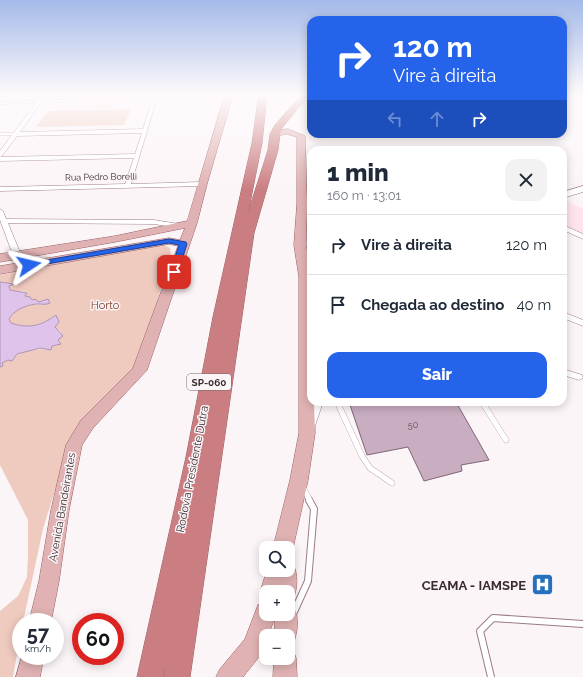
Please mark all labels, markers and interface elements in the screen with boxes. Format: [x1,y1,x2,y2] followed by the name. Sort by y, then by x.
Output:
[393,31,473,64] text: 120 m
[327,32,379,84] icon: right
[393,65,496,86] text: Vire à direita
[384,108,406,130] icon: left
[426,108,448,130] icon: ahead
[468,108,490,130] icon: right
[327,158,389,187] text: 1 min
[505,159,547,201] button: close
[65,171,137,183] street label: Rua Pedro Borelli
[327,188,401,203] text: 160 m · 13:01
[327,234,349,256] icon: right
[361,236,452,254] text: Vire à direita
[506,236,547,254] text: 120 m
[8,244,50,286] position arrow
[157,255,191,289] pin
[163,261,185,283] icon: arrive
[327,294,349,316] icon: arrive
[361,296,504,314] text: Chegada ao destino
[516,296,551,314] text: 40 m
[91,299,120,312] park label: Horto
[327,352,547,398] button: Sair
[187,374,231,390] road number: SP-060
[174,405,211,534] street label: Rodovia Presidente Dutra
[408,420,419,430] house number: 50
[46,451,78,563] street label: Avenida Bandeirantes
[259,541,295,665] map controls
[259,541,295,577] button: search
[529,572,555,598] hospital icon: CEAMA - IAMSPE
[422,578,526,593] place label: CEAMA - IAMSPE
[259,585,295,621] button: +
[72,613,124,665] speed limit sign: 60
[27,622,49,646] text: 57
[259,629,295,665] button: −
[25,643,51,654] text: km/h

